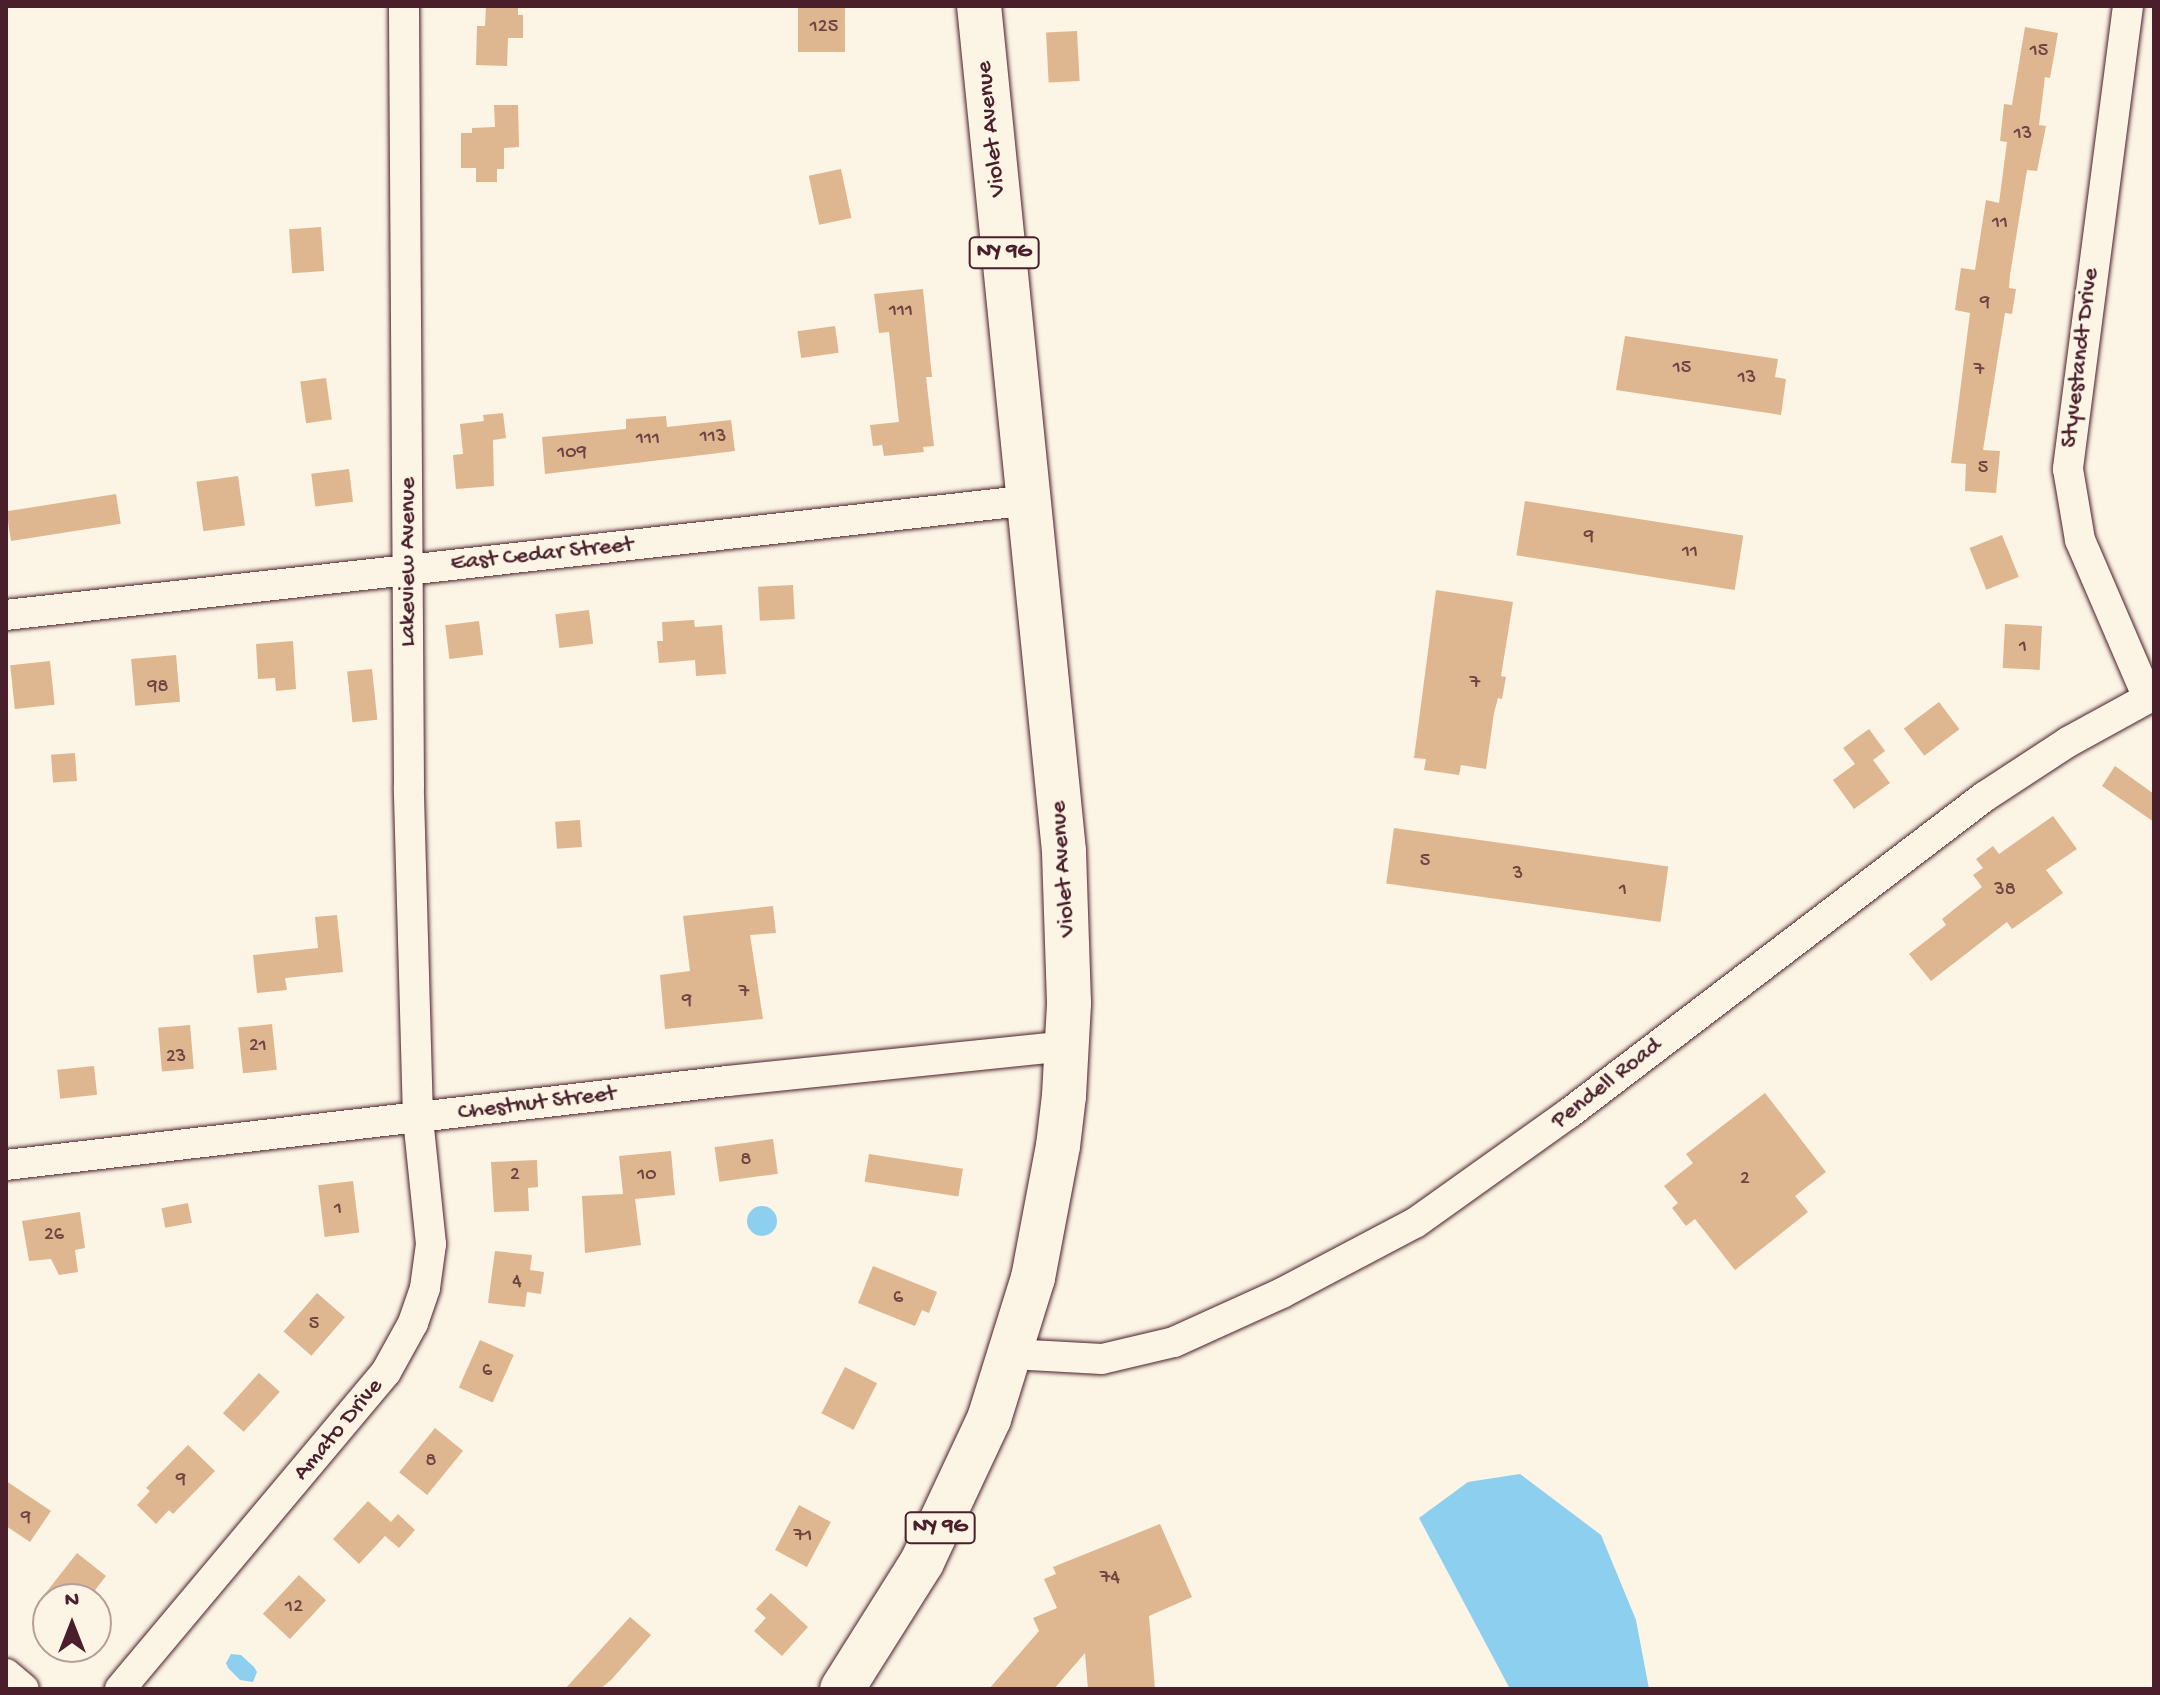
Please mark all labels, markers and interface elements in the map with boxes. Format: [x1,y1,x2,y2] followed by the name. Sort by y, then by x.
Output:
[810,15,838,39] house number: 125
[2030,39,2048,63] house number: 15
[971,60,1013,198] street label: Violet Avenue
[2014,122,2032,146] house number: 13
[1992,211,2008,235] house number: 11
[968,235,1040,271] road number: NY 9G
[2056,266,2106,450] street label: Styvestandt Drive
[1980,291,1990,315] house number: 9
[889,299,913,323] house number: 111
[1673,356,1691,380] house number: 15
[1974,358,1984,382] house number: 7
[1738,366,1756,390] house number: 13
[700,425,726,449] house number: 113
[636,427,660,451] house number: 111
[557,441,587,465] house number: 109
[1978,456,1988,480] house number: 5
[395,477,423,647] street label: Lakeview Avenue
[1584,525,1594,549] house number: 9
[449,531,635,579] street label: East Cedar Street
[1682,540,1698,564] house number: 11
[2019,635,2027,659] house number: 1
[1470,671,1480,695] house number: 7
[148,675,168,699] house number: 98
[1045,800,1083,938] street label: Violet Avenue
[1420,849,1430,873] house number: 5
[1513,862,1523,886] house number: 3
[1619,878,1627,902] house number: 1
[1994,878,2016,902] house number: 38
[739,980,749,1004] house number: 7
[682,989,692,1013] house number: 9
[1546,1032,1668,1136] street label: Pendell Road
[249,1034,267,1058] house number: 21
[166,1045,186,1069] house number: 23
[456,1080,618,1128] street label: Chestnut Street
[741,1148,751,1172] house number: 8
[510,1163,520,1187] house number: 2
[637,1163,657,1187] house number: 10
[1740,1167,1750,1191] house number: 2
[334,1197,342,1221] house number: 1
[44,1223,64,1247] house number: 26
[512,1270,522,1294] house number: 4
[893,1286,903,1310] house number: 6
[309,1312,319,1336] house number: 5
[482,1359,492,1383] house number: 6
[288,1373,390,1487] street label: Amato Drive
[426,1449,436,1473] house number: 8
[176,1468,186,1492] house number: 9
[21,1506,31,1530] house number: 9
[904,1510,976,1546] road number: NY 9G
[794,1524,812,1548] house number: 71
[1100,1566,1120,1590] house number: 74
[32,1583,112,1663] north arrow
[65,1588,79,1614] text: N
[285,1595,303,1619] house number: 12

